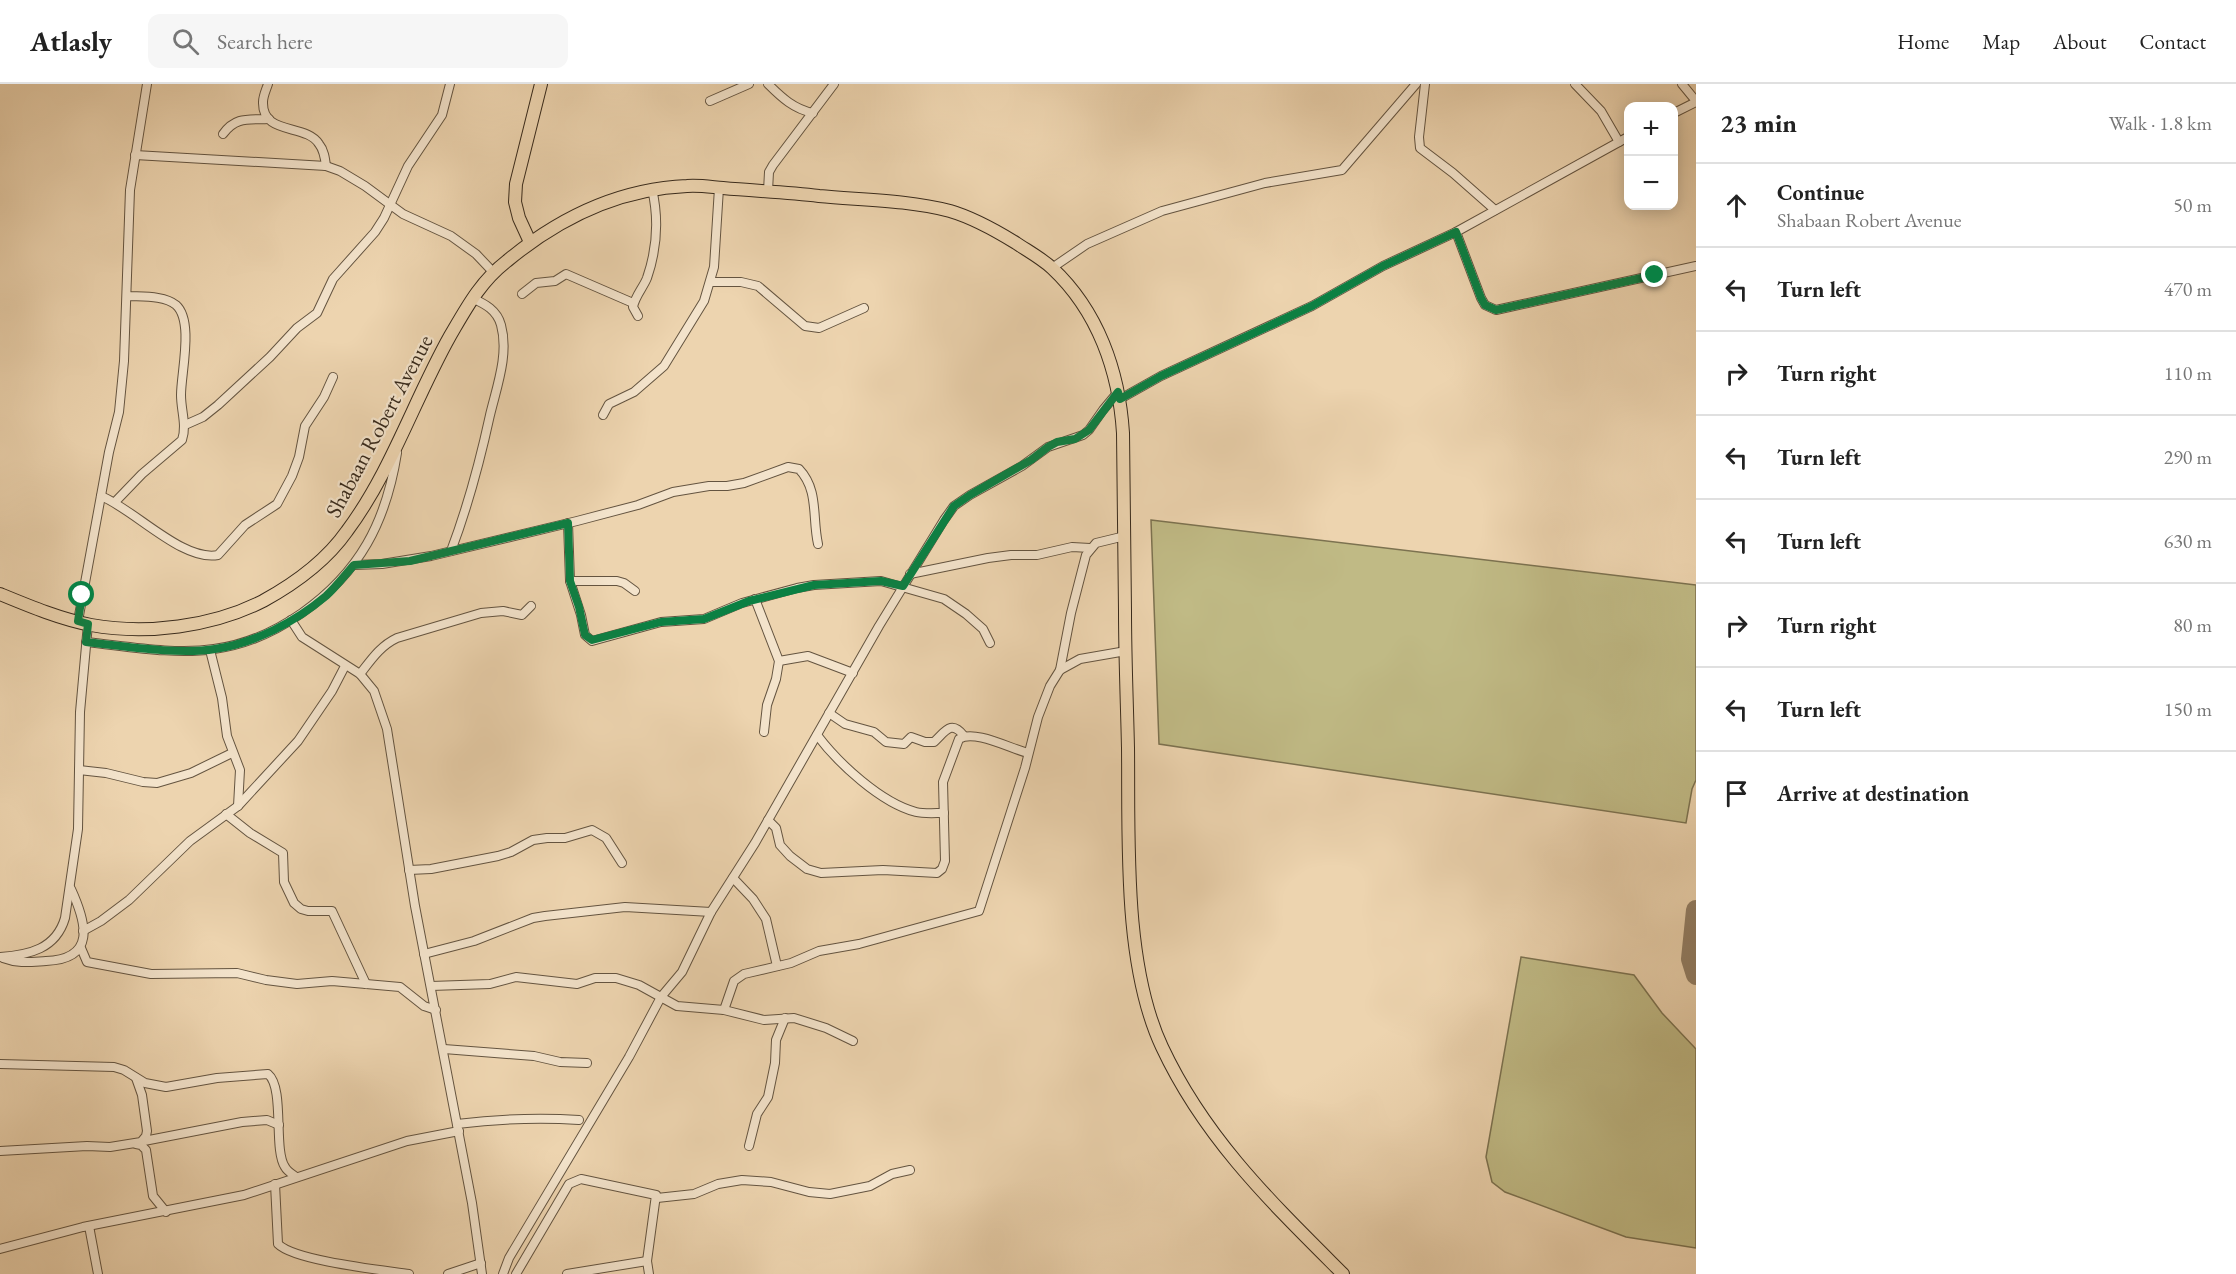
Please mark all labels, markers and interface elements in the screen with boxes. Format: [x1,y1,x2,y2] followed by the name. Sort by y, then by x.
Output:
[148,14,568,68] search box
[30,23,112,59] text: Atlasly
[169,25,202,58] icon: search
[217,27,313,56] text: Search here
[1897,28,1949,55] text: Home
[1982,28,2020,55] text: Map
[2053,28,2106,55] text: About
[2139,28,2206,55] text: Contact
[1624,102,1678,210] map controls
[1624,102,1678,156] button: +
[1720,106,1797,140] text: 23 min
[2109,110,2212,136] text: Walk · 1.8 km
[1624,156,1678,210] button: −
[1777,178,1864,207] text: Continue
[1720,189,1753,222] icon: ahead
[2173,192,2212,218] text: 50 m
[1777,207,1962,233] text: Shabaan Robert Avenue
[1641,261,1667,287] route end
[1720,273,1753,306] icon: left
[1777,275,1861,304] text: Turn left
[2164,276,2212,302] text: 470 m
[319,329,440,522] street label: Shabaan Robert Avenue
[1720,357,1753,390] icon: right
[1777,359,1876,388] text: Turn right
[2164,360,2212,386] text: 110 m
[1720,441,1753,474] icon: left
[1777,443,1861,472] text: Turn left
[2164,444,2212,470] text: 290 m
[1720,525,1753,558] icon: left
[1777,527,1861,556] text: Turn left
[2164,528,2212,554] text: 630 m
[68,581,94,607] route start
[1720,609,1753,642] icon: right
[1777,611,1876,640] text: Turn right
[2173,612,2212,638] text: 80 m
[1720,693,1753,726] icon: left
[1777,695,1861,724] text: Turn left
[2164,696,2212,722] text: 150 m
[1720,777,1753,810] icon: arrive
[1777,779,1969,808] text: Arrive at destination

